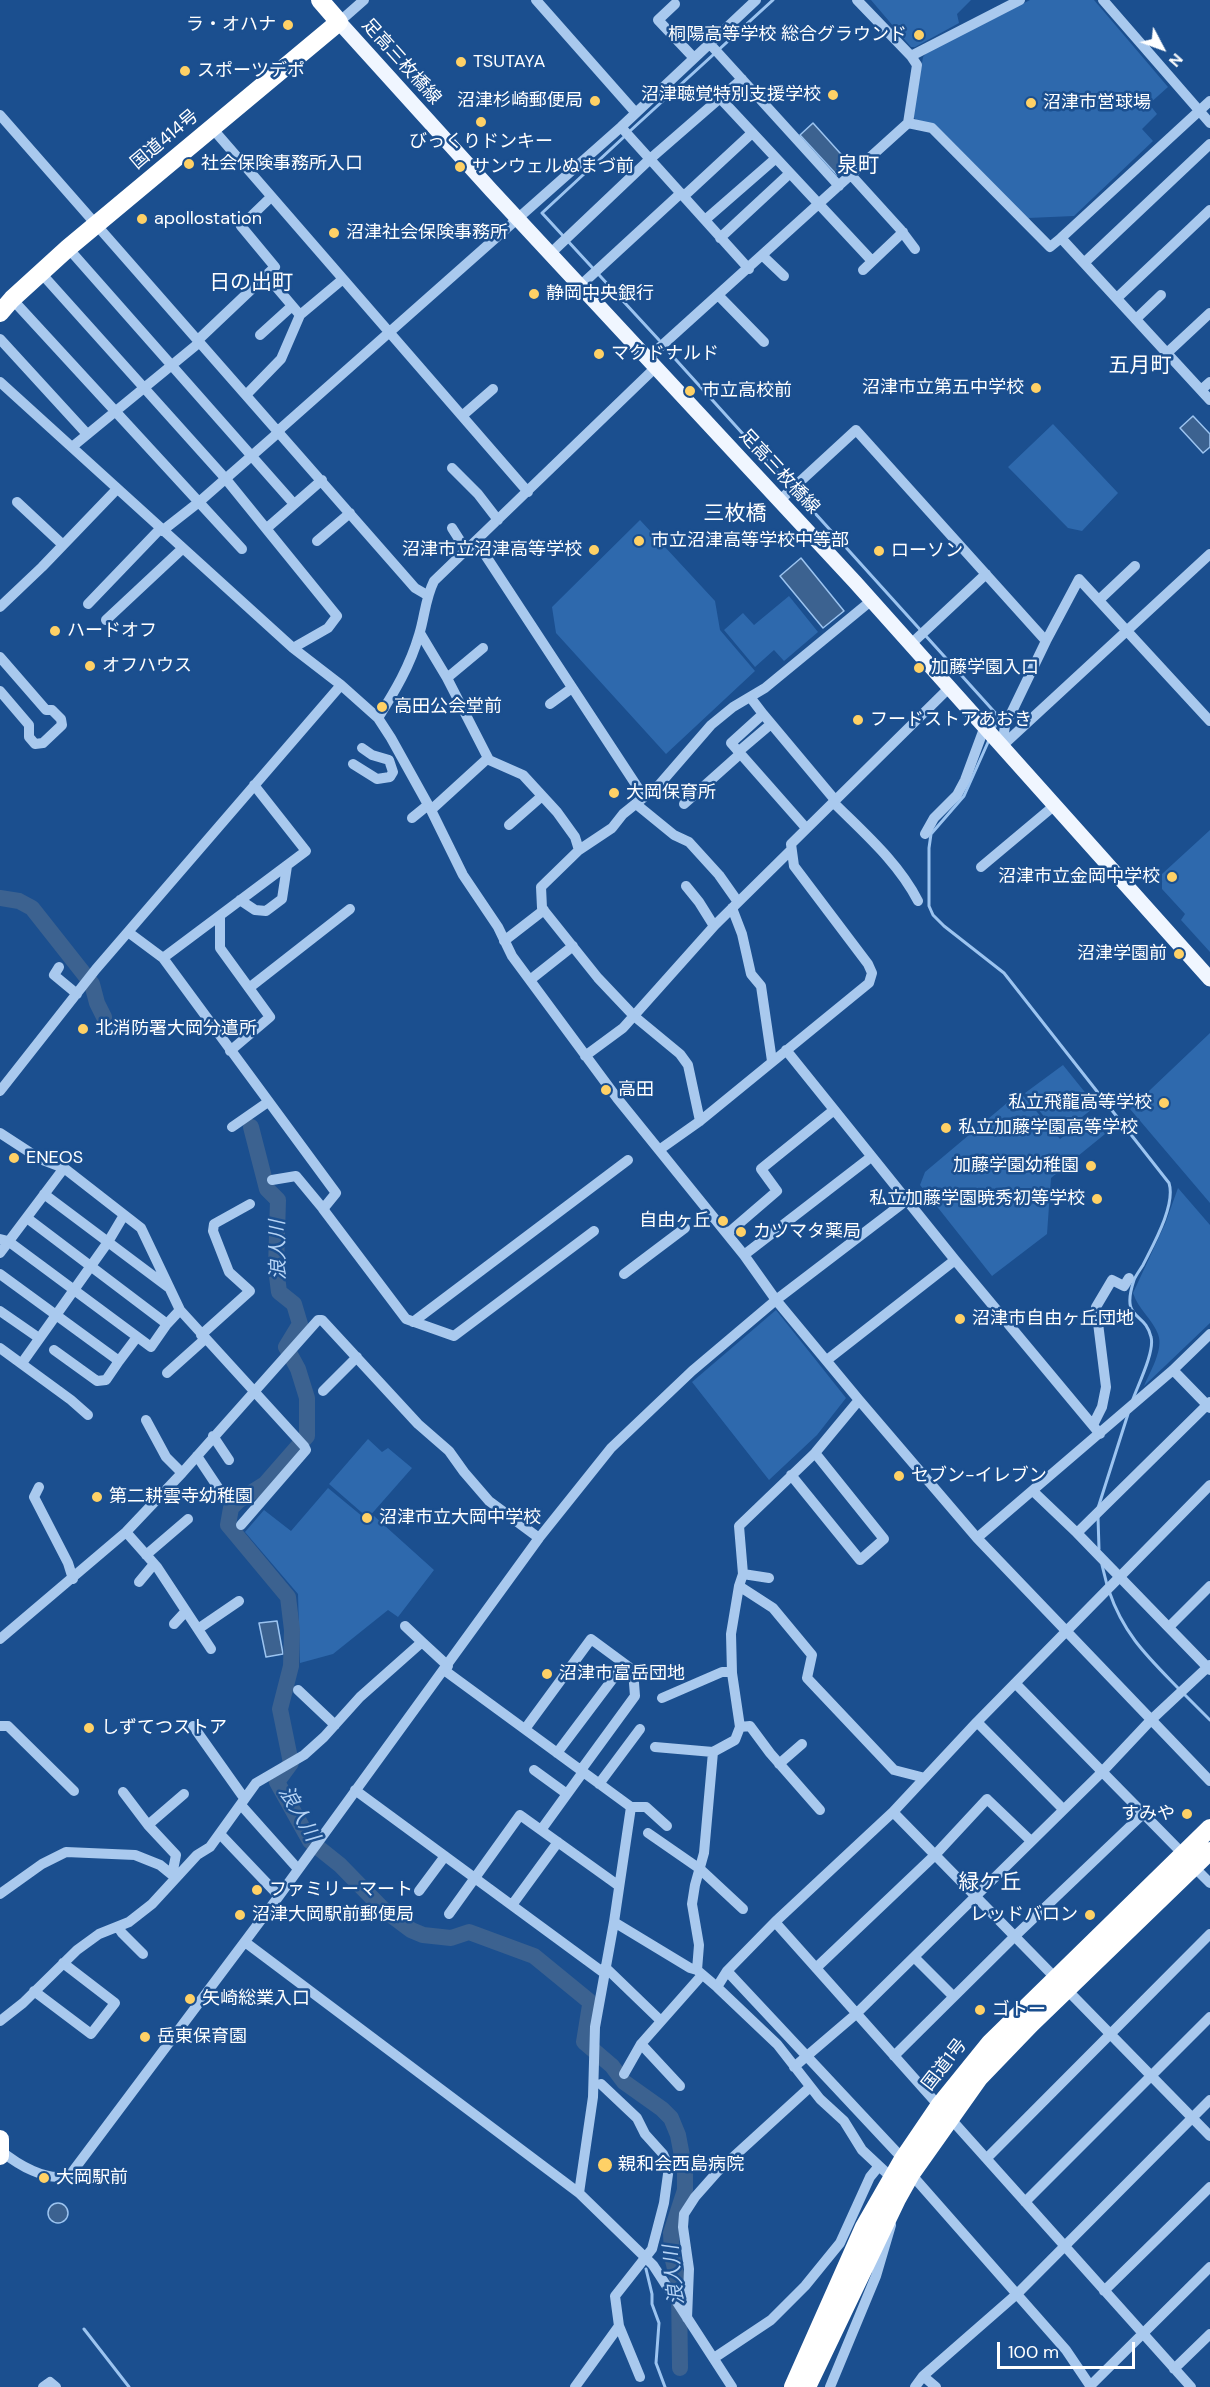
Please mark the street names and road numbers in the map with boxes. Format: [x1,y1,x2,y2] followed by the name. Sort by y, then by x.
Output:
[357,15,445,109] street label: 足高三枚橋線
[127,106,203,174] street label: 国道414号
[734,425,824,519] street label: 足高三枚橋線
[918,2035,972,2095] street label: 国道1号

